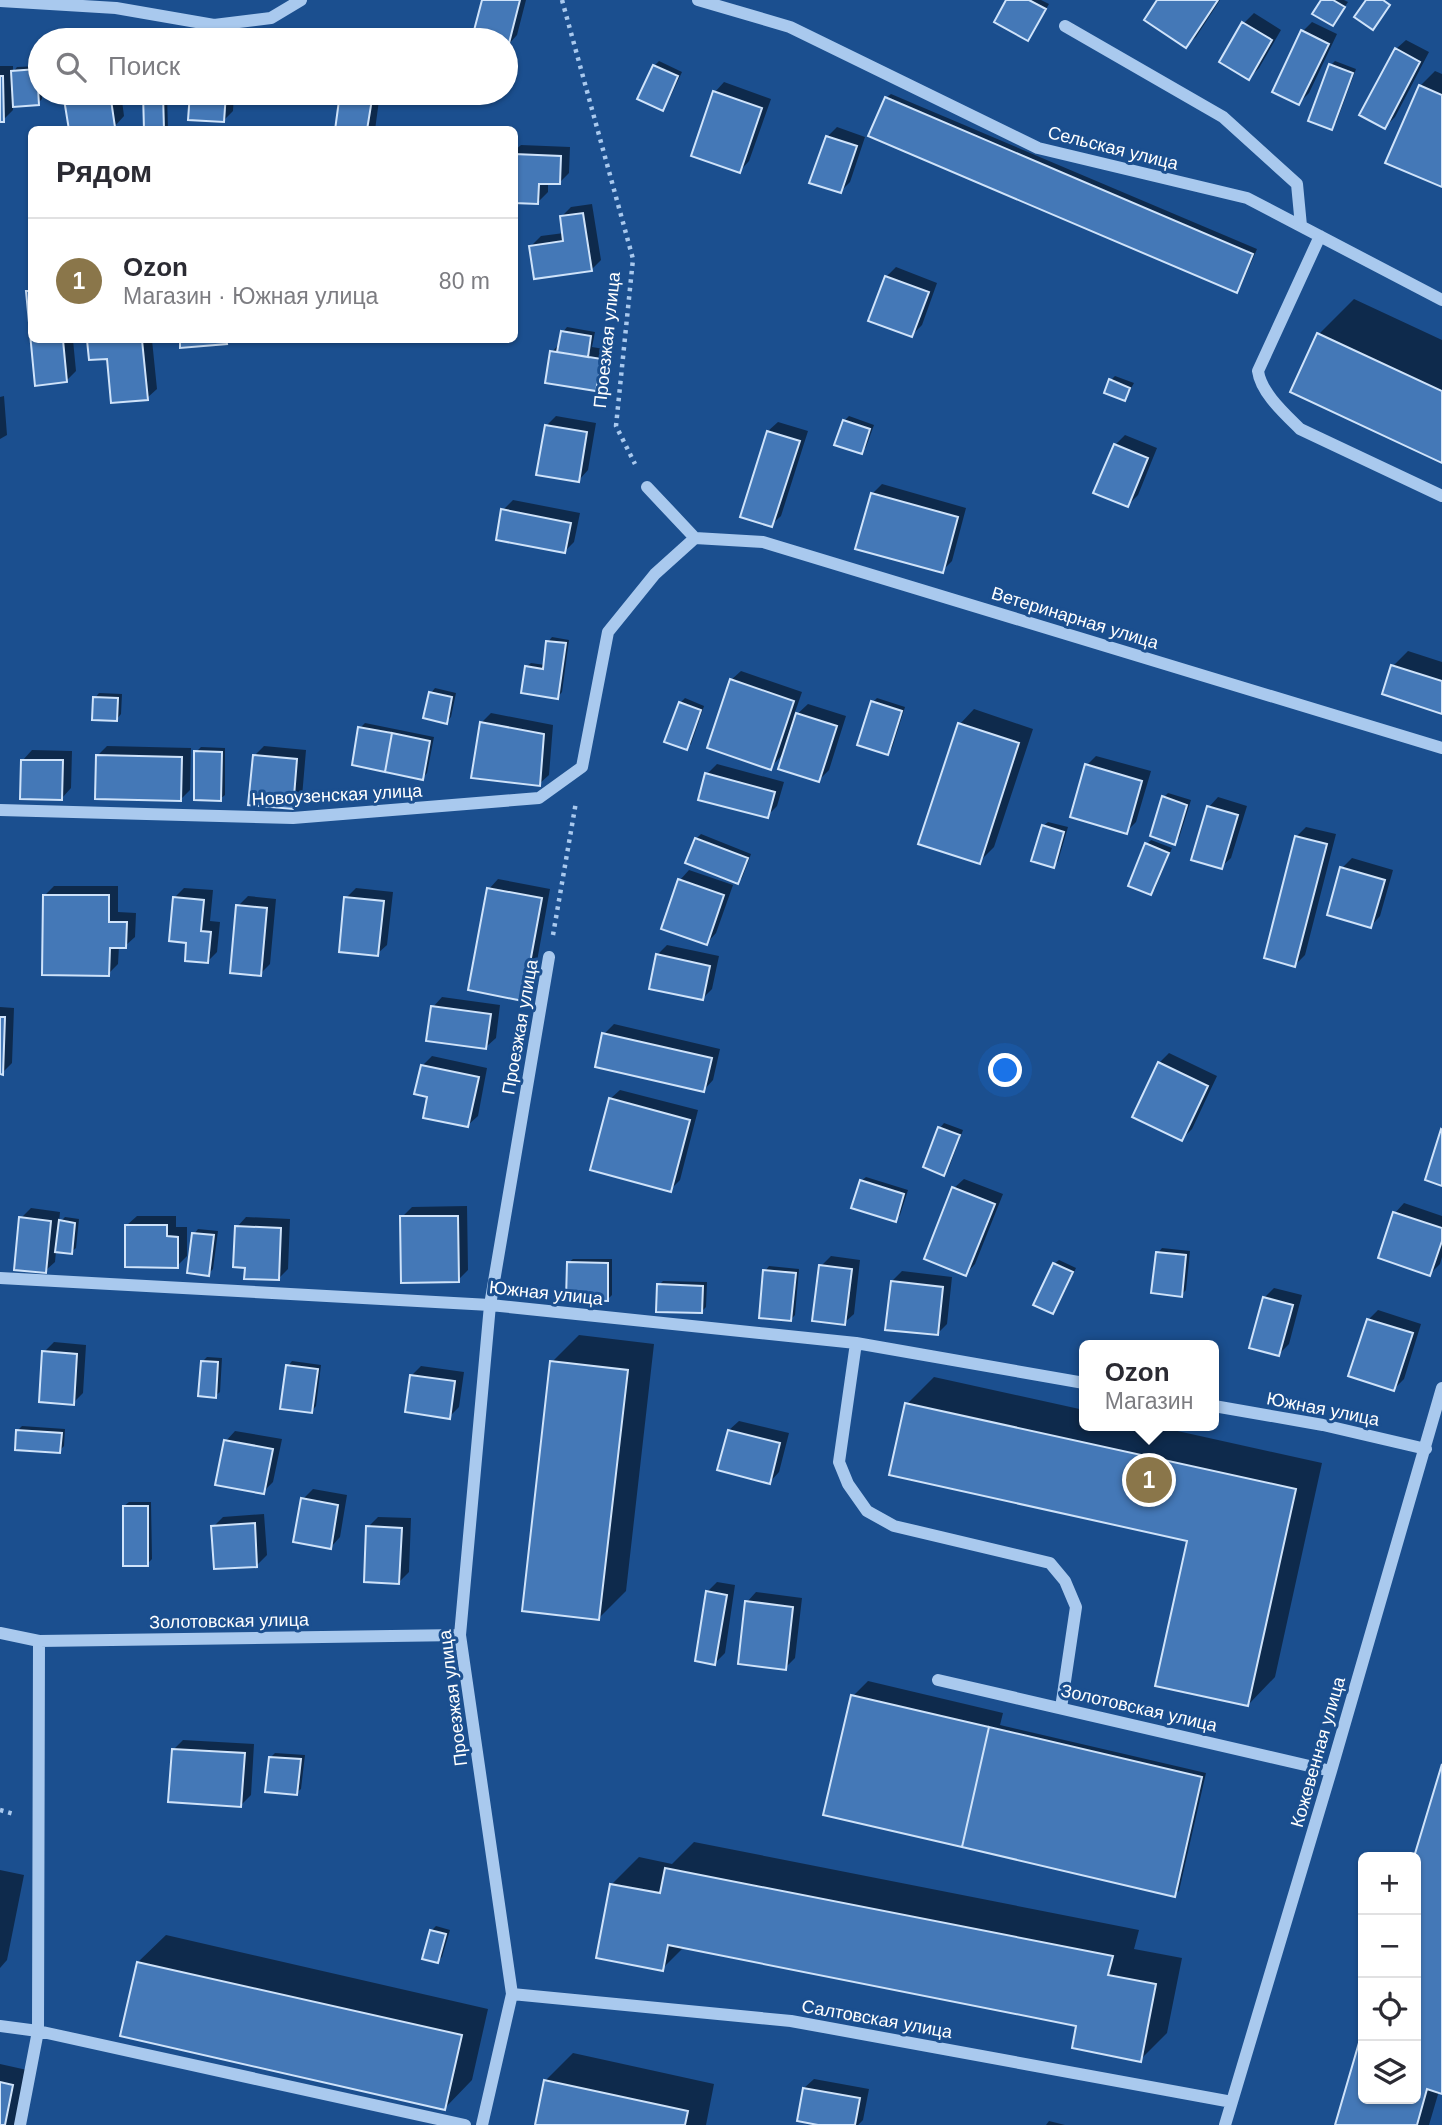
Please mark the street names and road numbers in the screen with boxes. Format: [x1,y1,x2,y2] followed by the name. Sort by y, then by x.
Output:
[1046,122,1181,174] street label: Сельская улица
[590,270,624,409] street label: Проезжая улица
[989,583,1162,653] street label: Ветеринарная улица
[251,780,424,809] street label: Новоузенская улица
[498,957,542,1096] street label: Проезжая улица
[488,1277,605,1309] street label: Южная улица
[1265,1388,1382,1430] street label: Южная улица
[149,1610,310,1632] street label: Золотовская улица
[435,1628,471,1767] street label: Проезжая улица
[1287,1673,1349,1830] street label: Кожевенная улица
[1059,1680,1220,1736] street label: Золотовская улица
[800,1996,955,2042] street label: Салтовская улица

